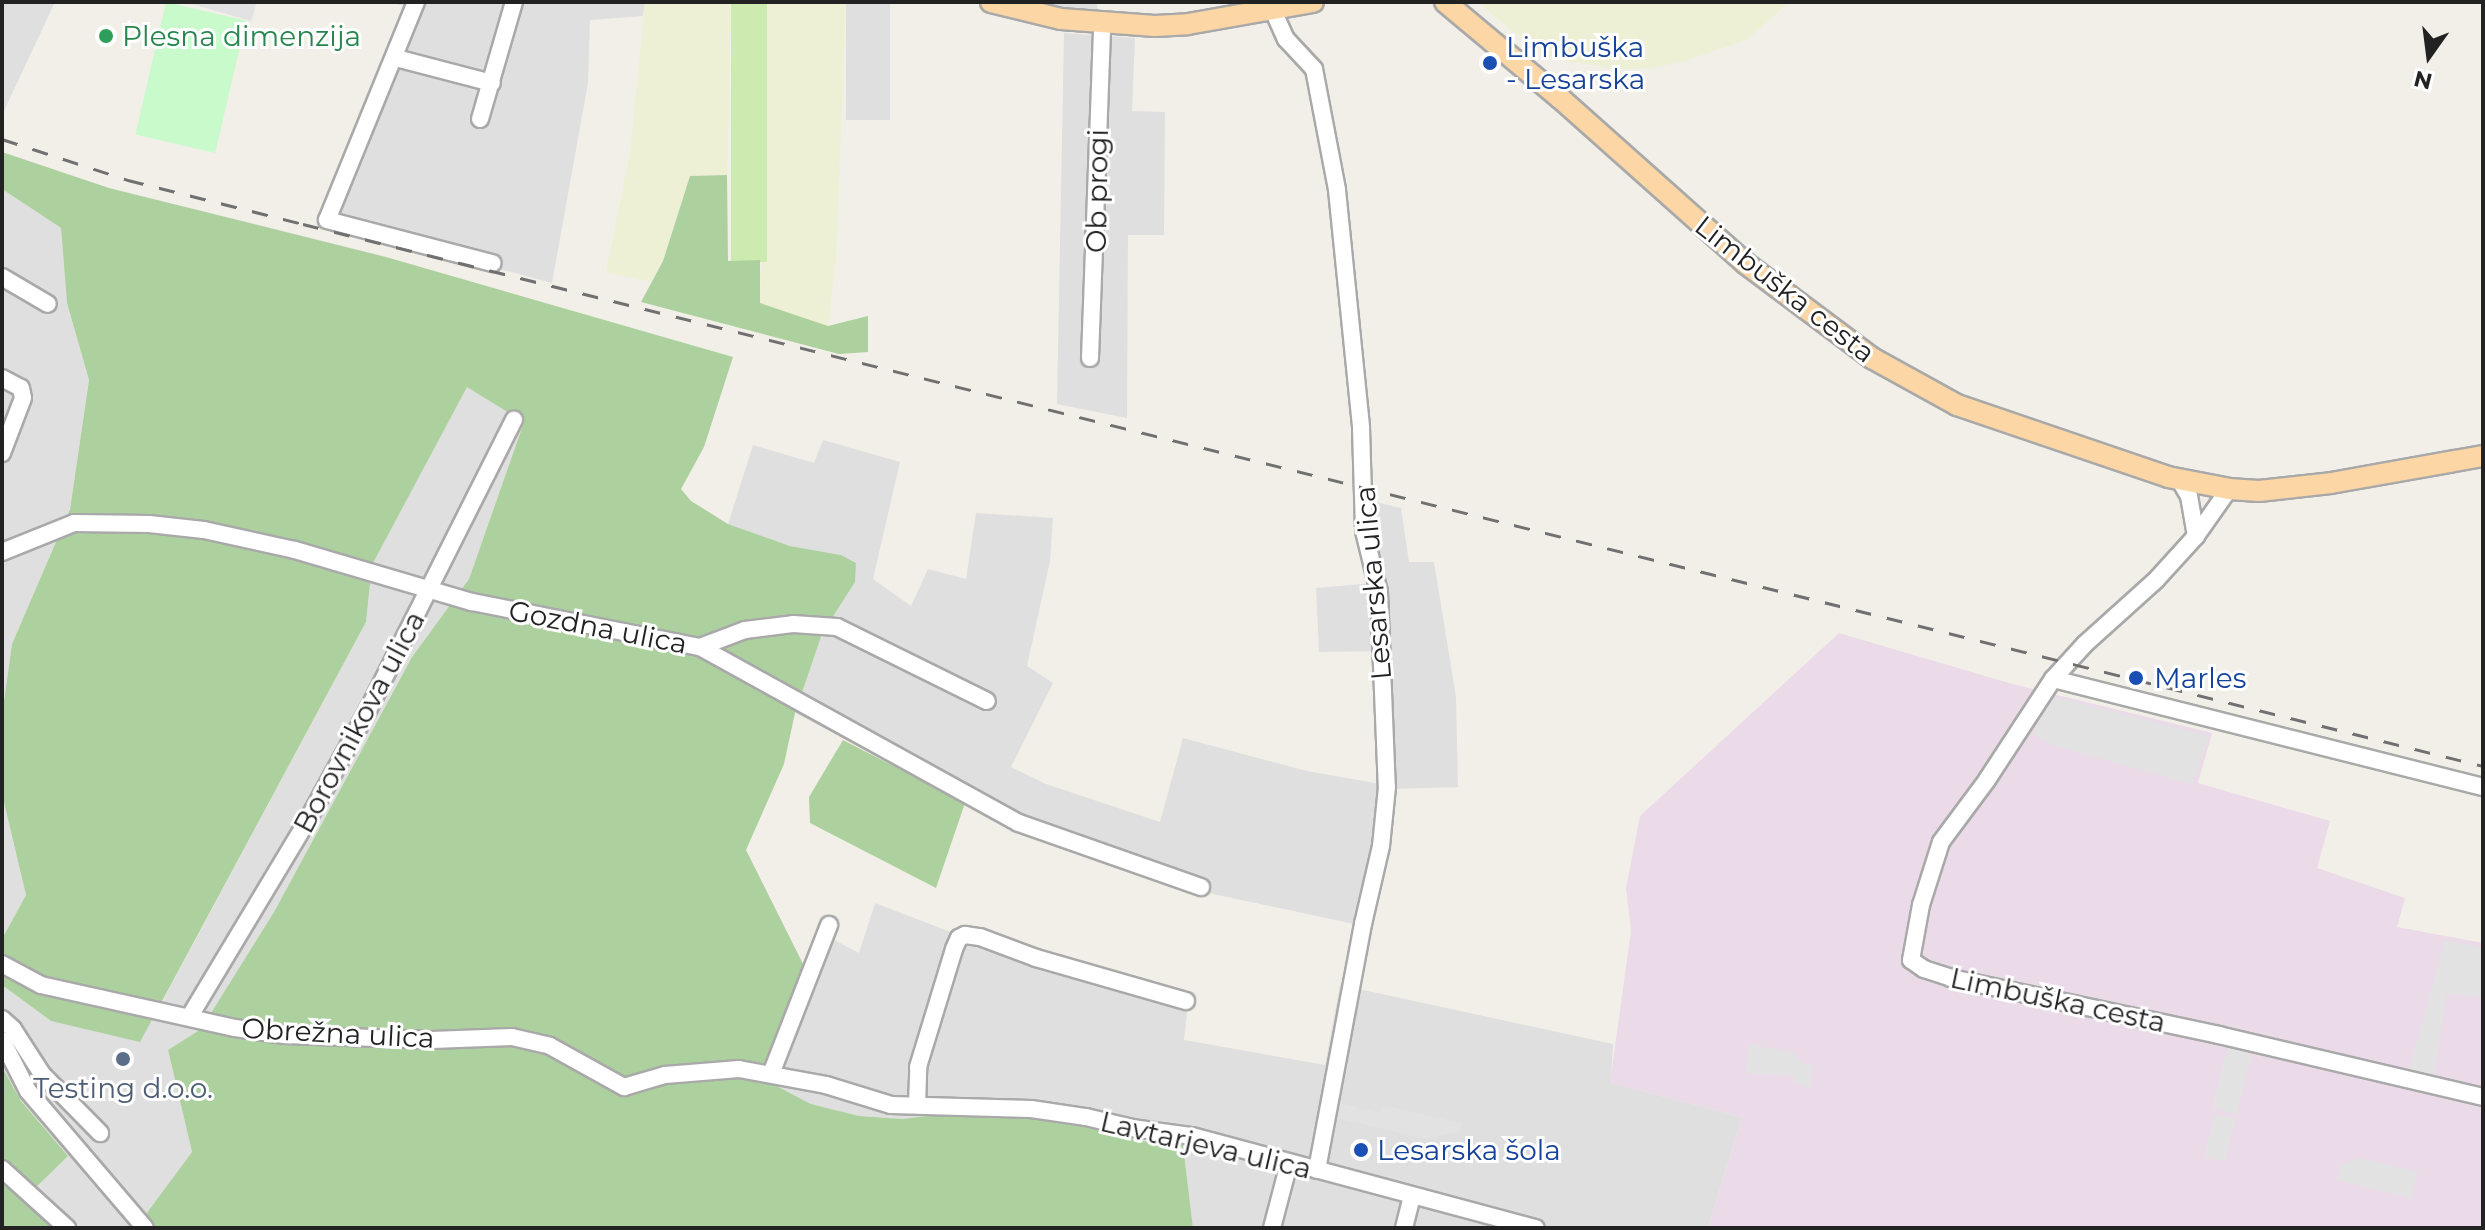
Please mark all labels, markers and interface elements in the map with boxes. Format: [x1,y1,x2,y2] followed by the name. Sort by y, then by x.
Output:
[2389,16,2469,96] north arrow
[122,19,361,53] place label: Plesna dimenzija
[97,27,115,45] marker: Plesna dimenzija
[1506,30,1645,96] place label: Limbuška - Lesarska
[1481,54,1499,72] marker: Limbuška - Lesarska
[2411,65,2435,95] text: N
[1079,129,1115,253] street label: Ob progi
[1688,208,1882,370] street label: Limbuška cesta
[1348,485,1398,681] street label: Lesarska ulica
[506,593,690,661] street label: Gozdna ulica
[286,605,432,839] street label: Borovnikova ulica
[2154,661,2246,695] place label: Marles
[2125,667,2147,689] marker: Marles
[1947,961,2169,1039] street label: Limbuška cesta
[241,1011,435,1055] street label: Obrežna ulica
[114,1050,132,1068] marker: Testing d.o.o.
[33,1071,213,1105] place label: Testing d.o.o.
[1097,1104,1315,1186] street label: Lavtarjeva ulica
[1377,1133,1561,1167] place label: Lesarska šola
[1352,1141,1370,1159] marker: Lesarska šola

